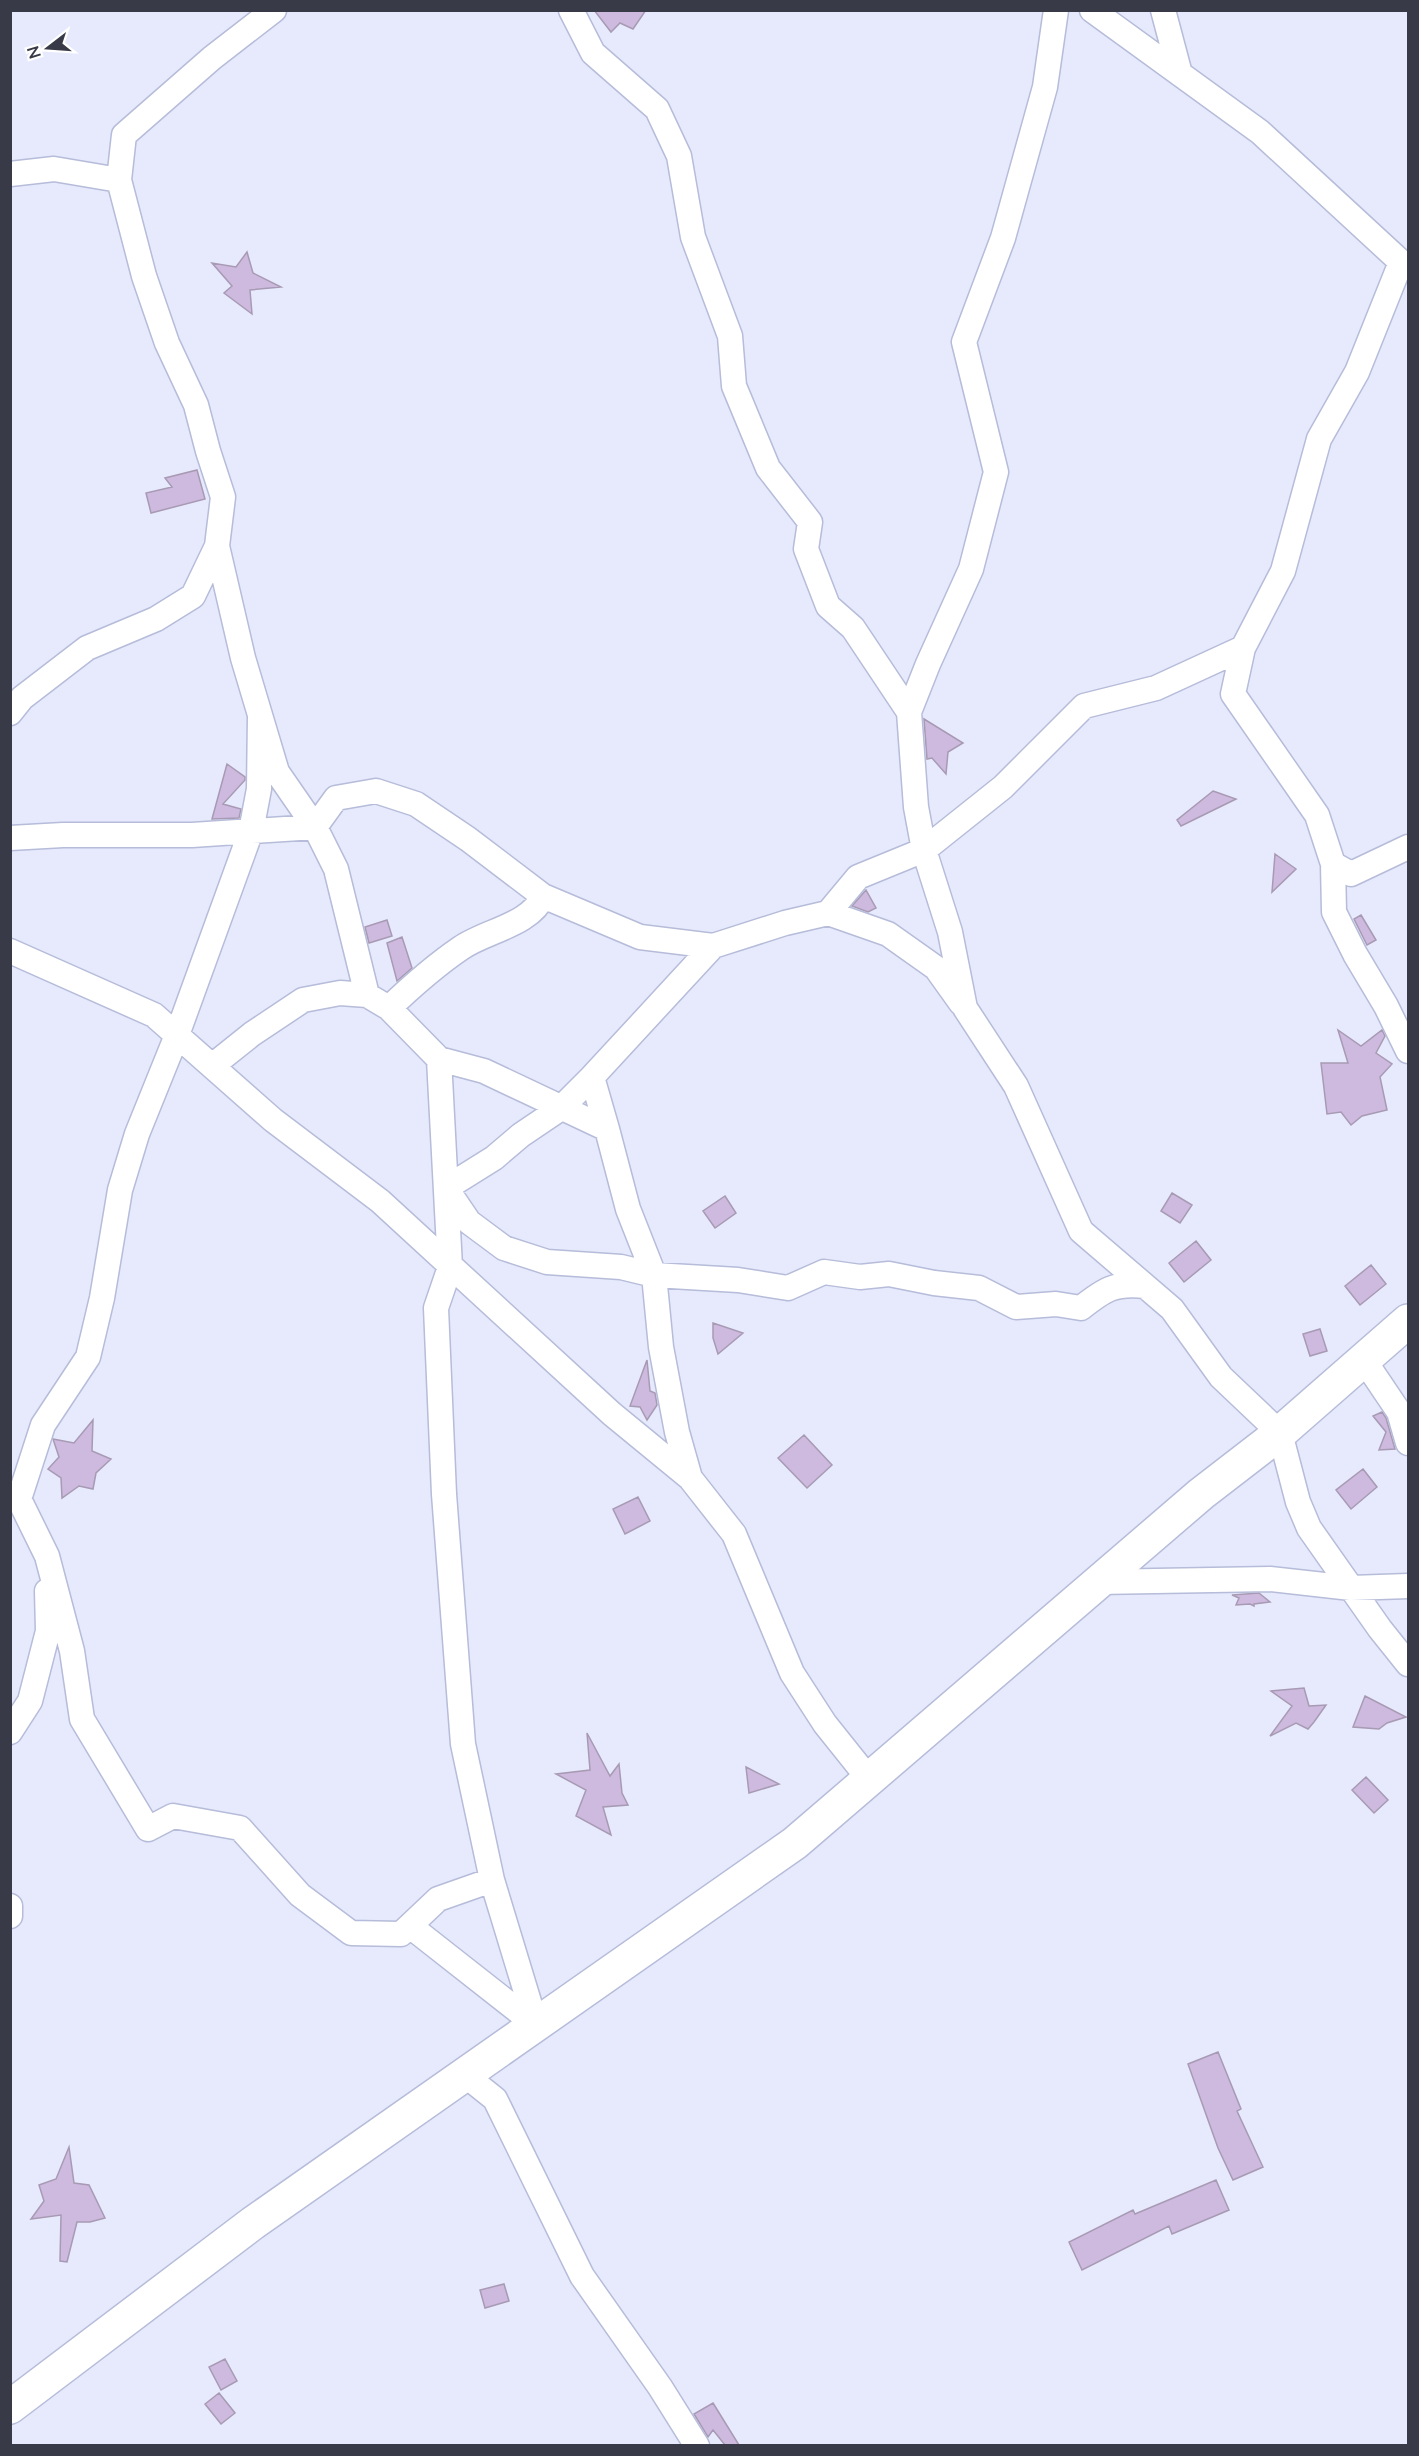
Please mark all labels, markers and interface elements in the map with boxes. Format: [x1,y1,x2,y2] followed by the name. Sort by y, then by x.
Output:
[18,18,78,78] north arrow
[22,44,44,61] text: N

